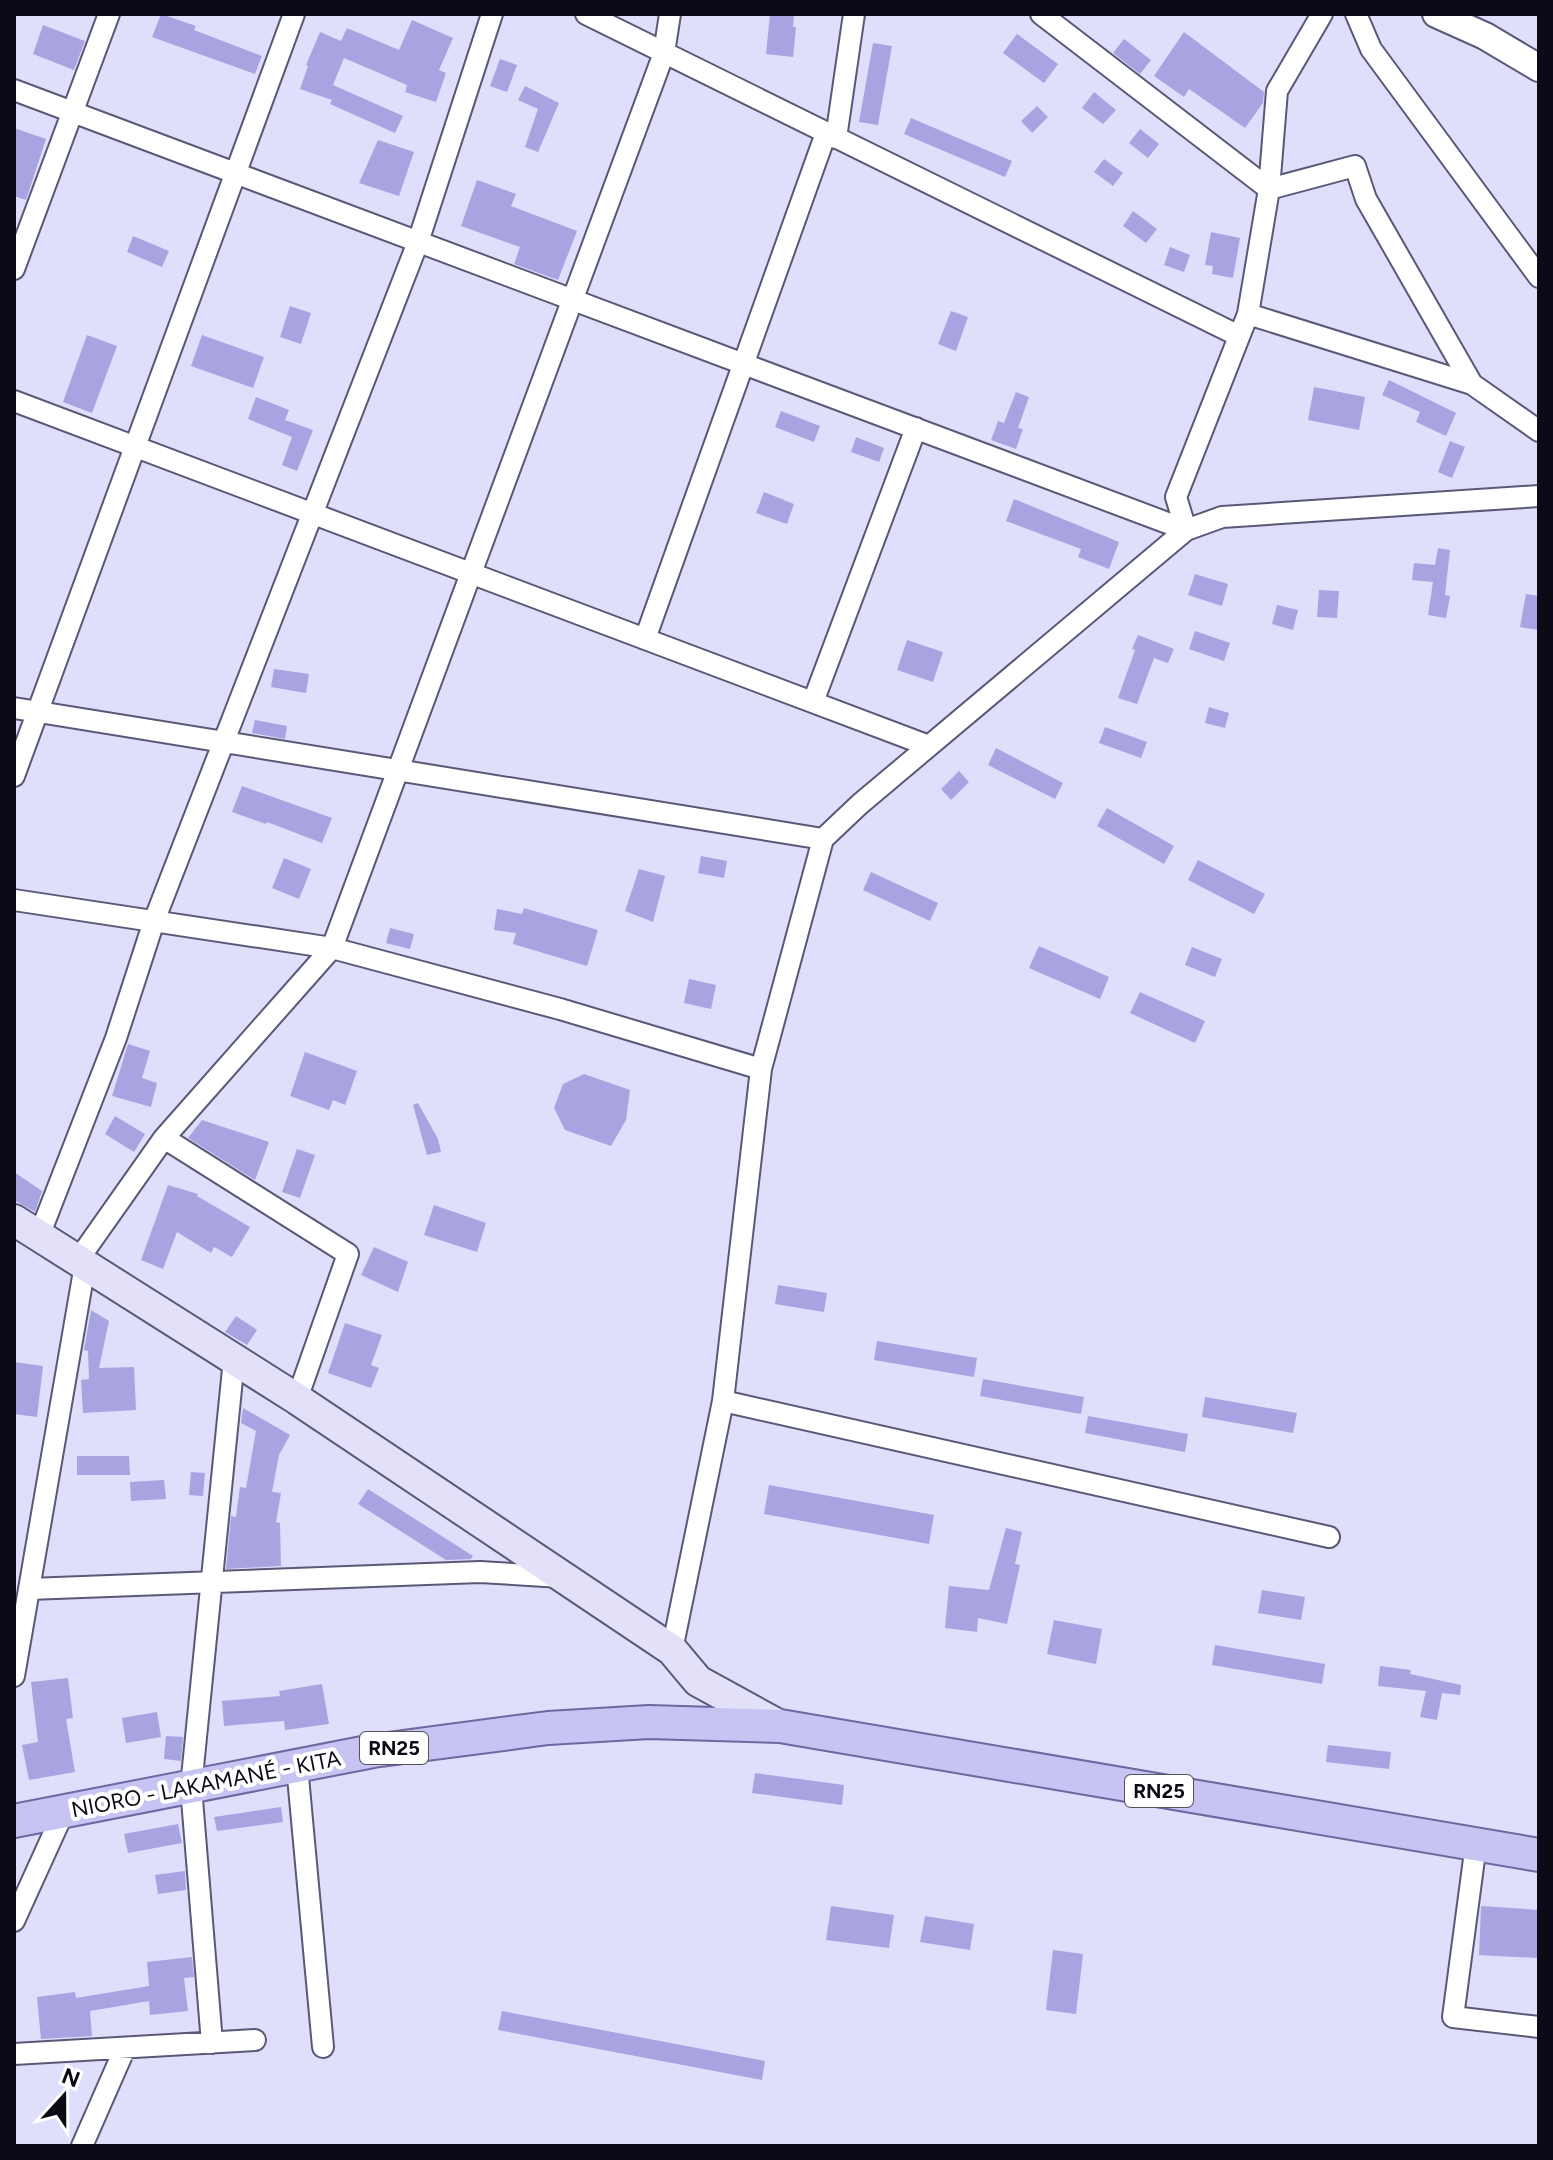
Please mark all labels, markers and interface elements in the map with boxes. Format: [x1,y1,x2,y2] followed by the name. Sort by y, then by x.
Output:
[360,1732,428,1764] road number: RN25
[69,1745,343,1823] street label: NIORO - LAKAMANÉ - KITA
[1125,1775,1193,1807] road number: RN25
[24,2056,104,2136] north arrow
[58,2062,84,2093] text: N

